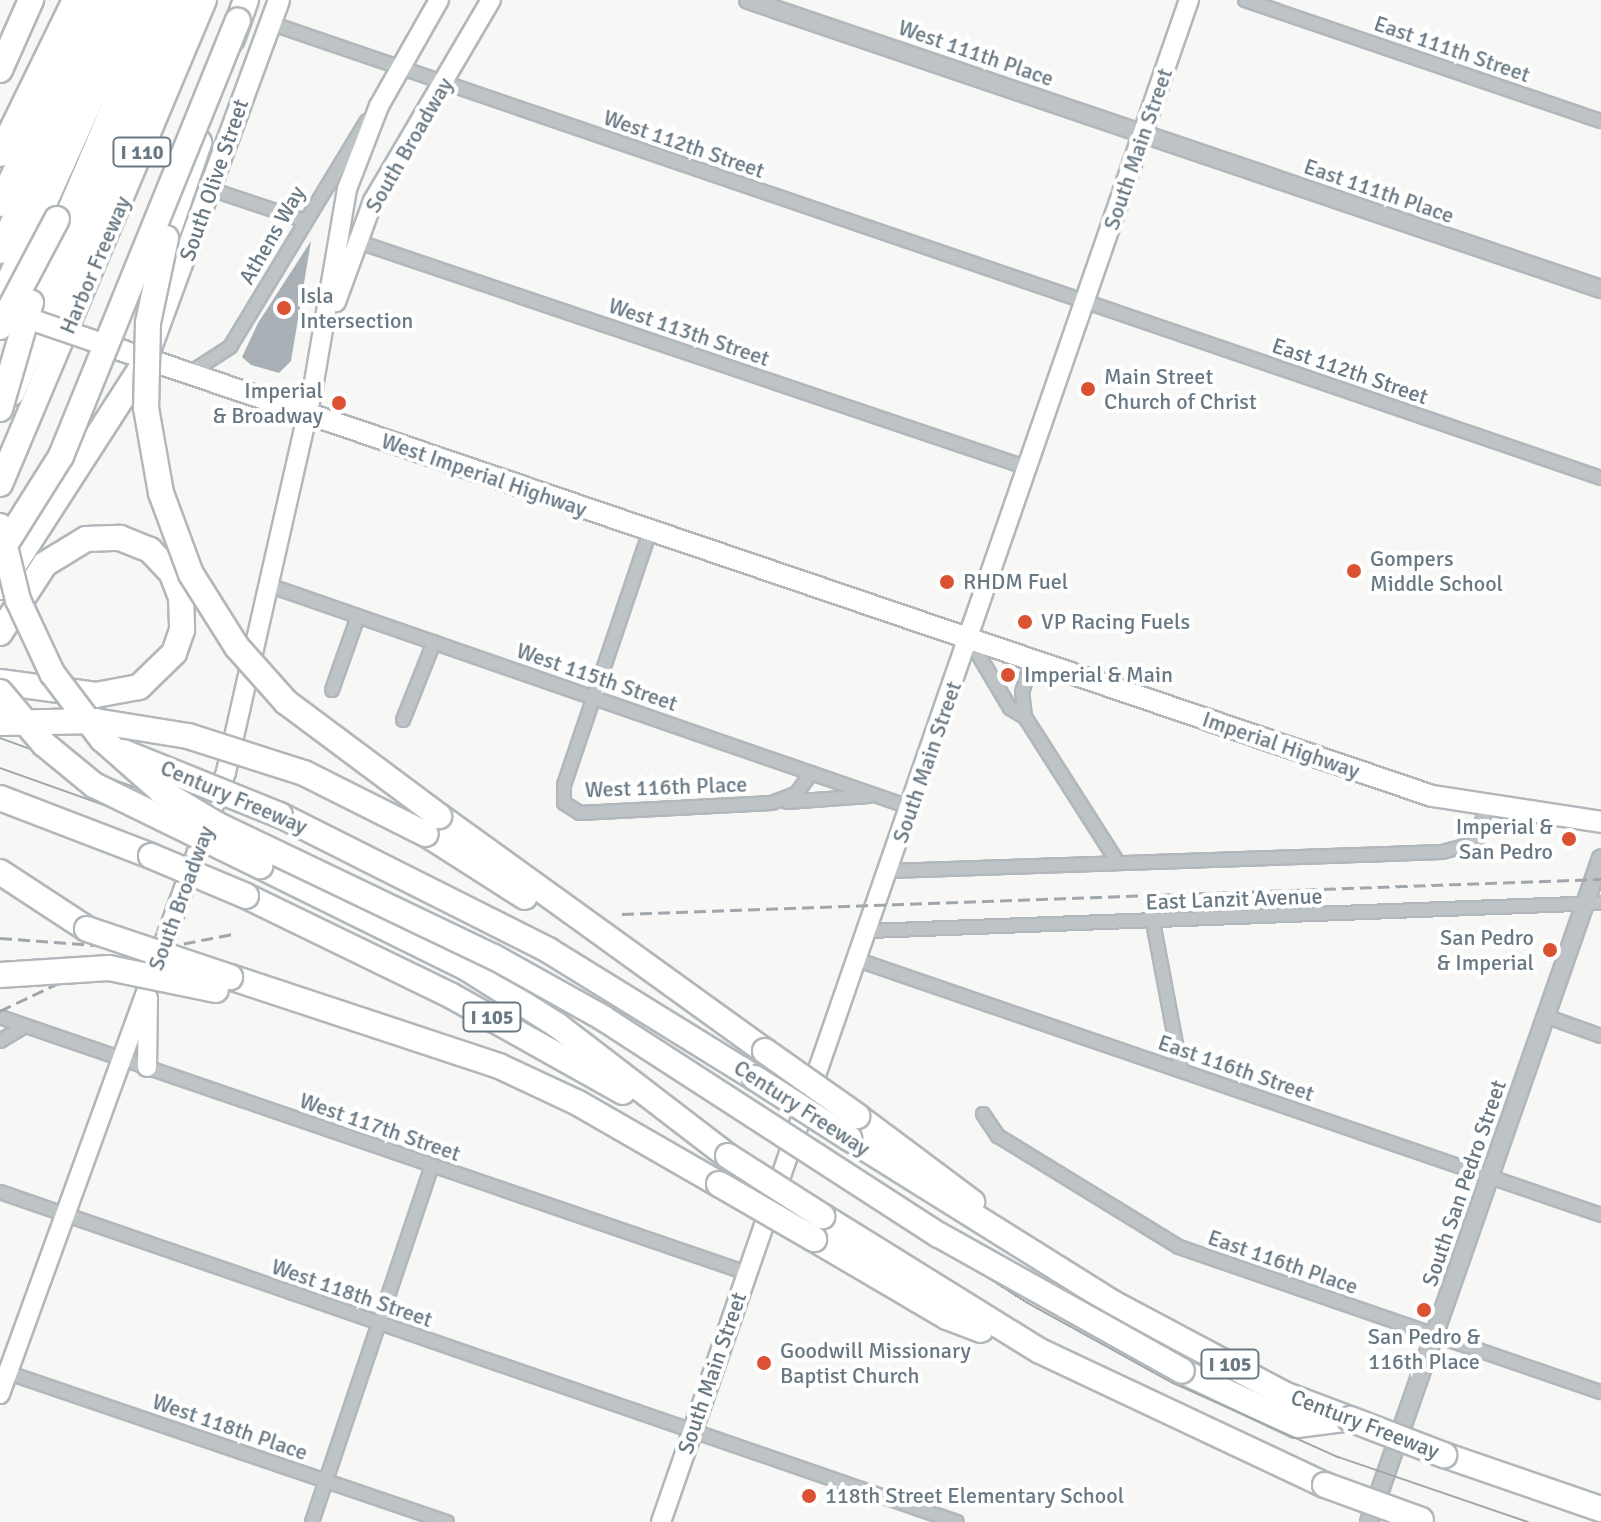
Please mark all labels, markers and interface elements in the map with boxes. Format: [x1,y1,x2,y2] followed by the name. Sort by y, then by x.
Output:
[1371,10,1533,88] street label: East 111th Street
[895,14,1057,92] street label: West 111th Place
[1098,65,1178,233] street label: South Main Street
[360,73,458,217] street label: South Broadway
[174,95,254,265] street label: South Olive Street
[600,104,768,184] street label: West 112th Street
[112,136,172,168] road number: I 110
[1300,153,1458,229] street label: East 111th Place
[233,181,311,289] street label: Athens Way
[54,192,136,338] street label: Harbor Freeway
[300,282,413,334] place label: Isla Intersection
[605,292,773,372] street label: West 113th Street
[275,299,293,317] marker: Isla Intersection
[1269,332,1431,410] street label: East 112th Street
[1104,363,1257,414] place label: Main Street Church of Christ
[213,377,323,428] place label: Imperial & Broadway
[1079,380,1097,398] marker: Main Street Church of Christ
[330,394,348,412] marker: Imperial & Broadway
[378,427,590,523] street label: West Imperial Highway
[1370,545,1503,596] place label: Gompers Middle School
[1345,562,1363,580] marker: Gompers Middle School
[963,569,1068,595] place label: RHDM Fuel
[938,573,956,591] marker: RHDM Fuel
[1041,609,1190,635] place label: VP Racing Fuels
[1016,613,1034,631] marker: VP Racing Fuels
[513,637,681,717] street label: West 115th Street
[1024,662,1173,688] place label: Imperial & Main
[999,666,1017,684] marker: Imperial & Main
[887,678,967,846] street label: South Main Street
[1199,706,1363,784] street label: Imperial Highway
[157,754,311,840] street label: Century Freeway
[584,771,748,803] street label: West 116th Place
[1456,813,1553,864] place label: Imperial & San Pedro
[143,822,219,974] street label: South Broadway
[1560,830,1578,848] marker: Imperial & San Pedro
[1145,883,1323,915] street label: East Lanzit Avenue
[1437,924,1534,976] place label: San Pedro & Imperial
[1541,941,1559,959] marker: San Pedro & Imperial
[462,1001,522,1033] road number: I 105
[1155,1029,1317,1107] street label: East 116th Street
[729,1054,875,1162] street label: Century Freeway
[1416,1076,1512,1290] street label: South San Pedro Street
[296,1087,464,1167] street label: West 117th Street
[1204,1224,1362,1300] street label: East 116th Place
[268,1253,436,1333] street label: West 118th Street
[672,1289,752,1457] street label: South Main Street
[1415,1301,1433,1319] marker: San Pedro & 116th Place
[1368,1323,1480,1374] place label: San Pedro & 116th Place
[780,1337,971,1388] place label: Goodwill Missionary Baptist Church
[1200,1348,1260,1380] road number: I 105
[755,1354,773,1372] marker: Goodwill Missionary Baptist Church
[1287,1384,1443,1464] street label: Century Freeway
[149,1388,311,1466] street label: West 118th Place
[825,1483,1124,1509] place label: 118th Street Elementary School
[800,1487,818,1505] marker: 118th Street Elementary School

